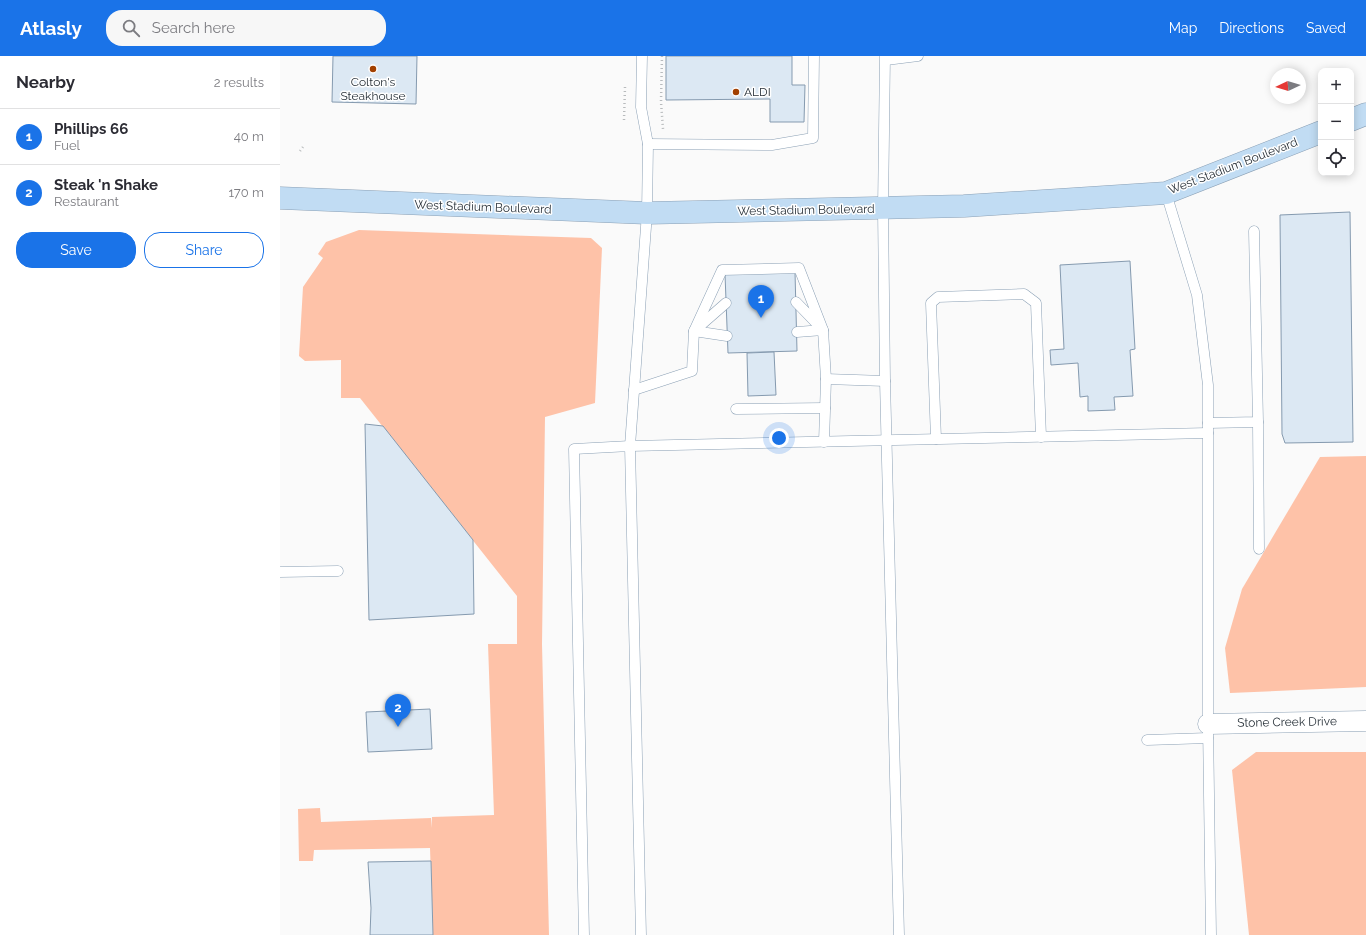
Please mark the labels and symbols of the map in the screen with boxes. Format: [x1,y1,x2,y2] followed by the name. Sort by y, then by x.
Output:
[368,64,378,74] marker: Colton's Steakhouse
[1270,68,1306,104] north arrow
[340,75,406,103] place label: Colton's Steakhouse
[744,85,771,99] place label: ALDI
[731,87,741,97] marker: ALDI
[1166,135,1300,197] street label: West Stadium Boulevard
[414,198,552,216] street label: West Stadium Boulevard
[737,202,875,218] street label: West Stadium Boulevard
[748,285,774,318] pin: 1
[769,428,789,448] your location
[385,694,411,727] pin: 2
[1237,714,1337,730] street label: Stone Creek Drive

